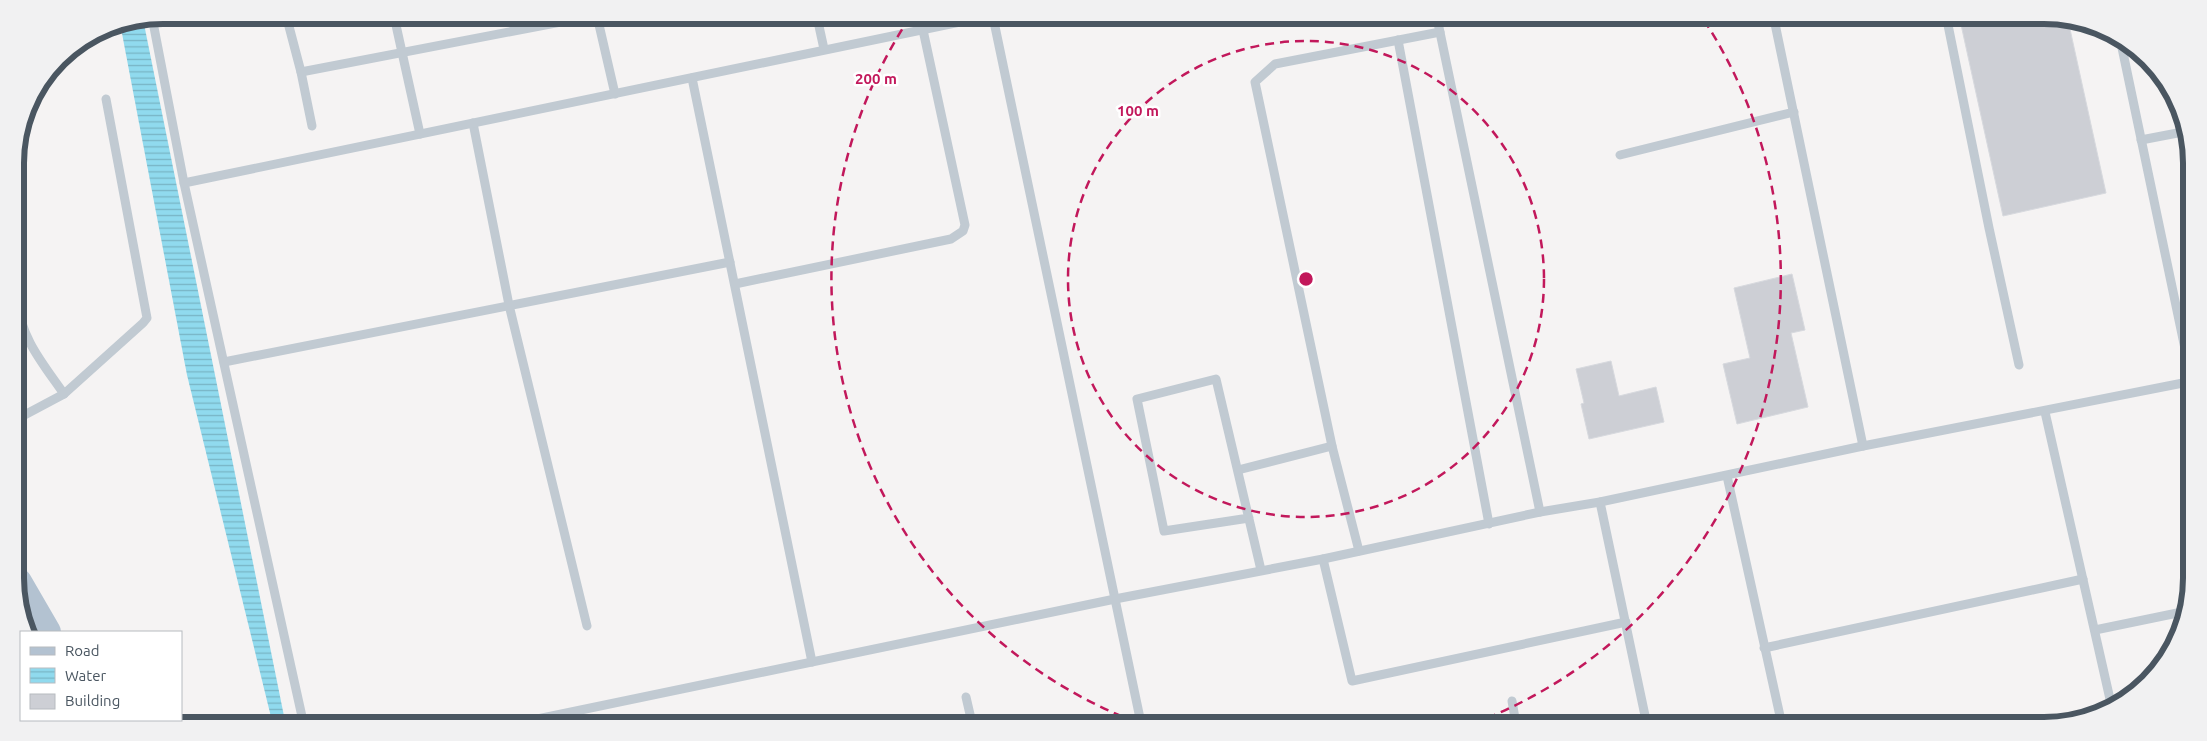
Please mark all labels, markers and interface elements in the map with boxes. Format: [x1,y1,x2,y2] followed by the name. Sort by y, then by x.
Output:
[855,70,897,87] text: 200 m
[1117,102,1159,119] text: 100 m
[1297,270,1315,288] centre of rings
[20,631,182,721] legend
[65,642,100,659] text: Road
[65,667,106,684] text: Water
[65,692,120,709] text: Building

